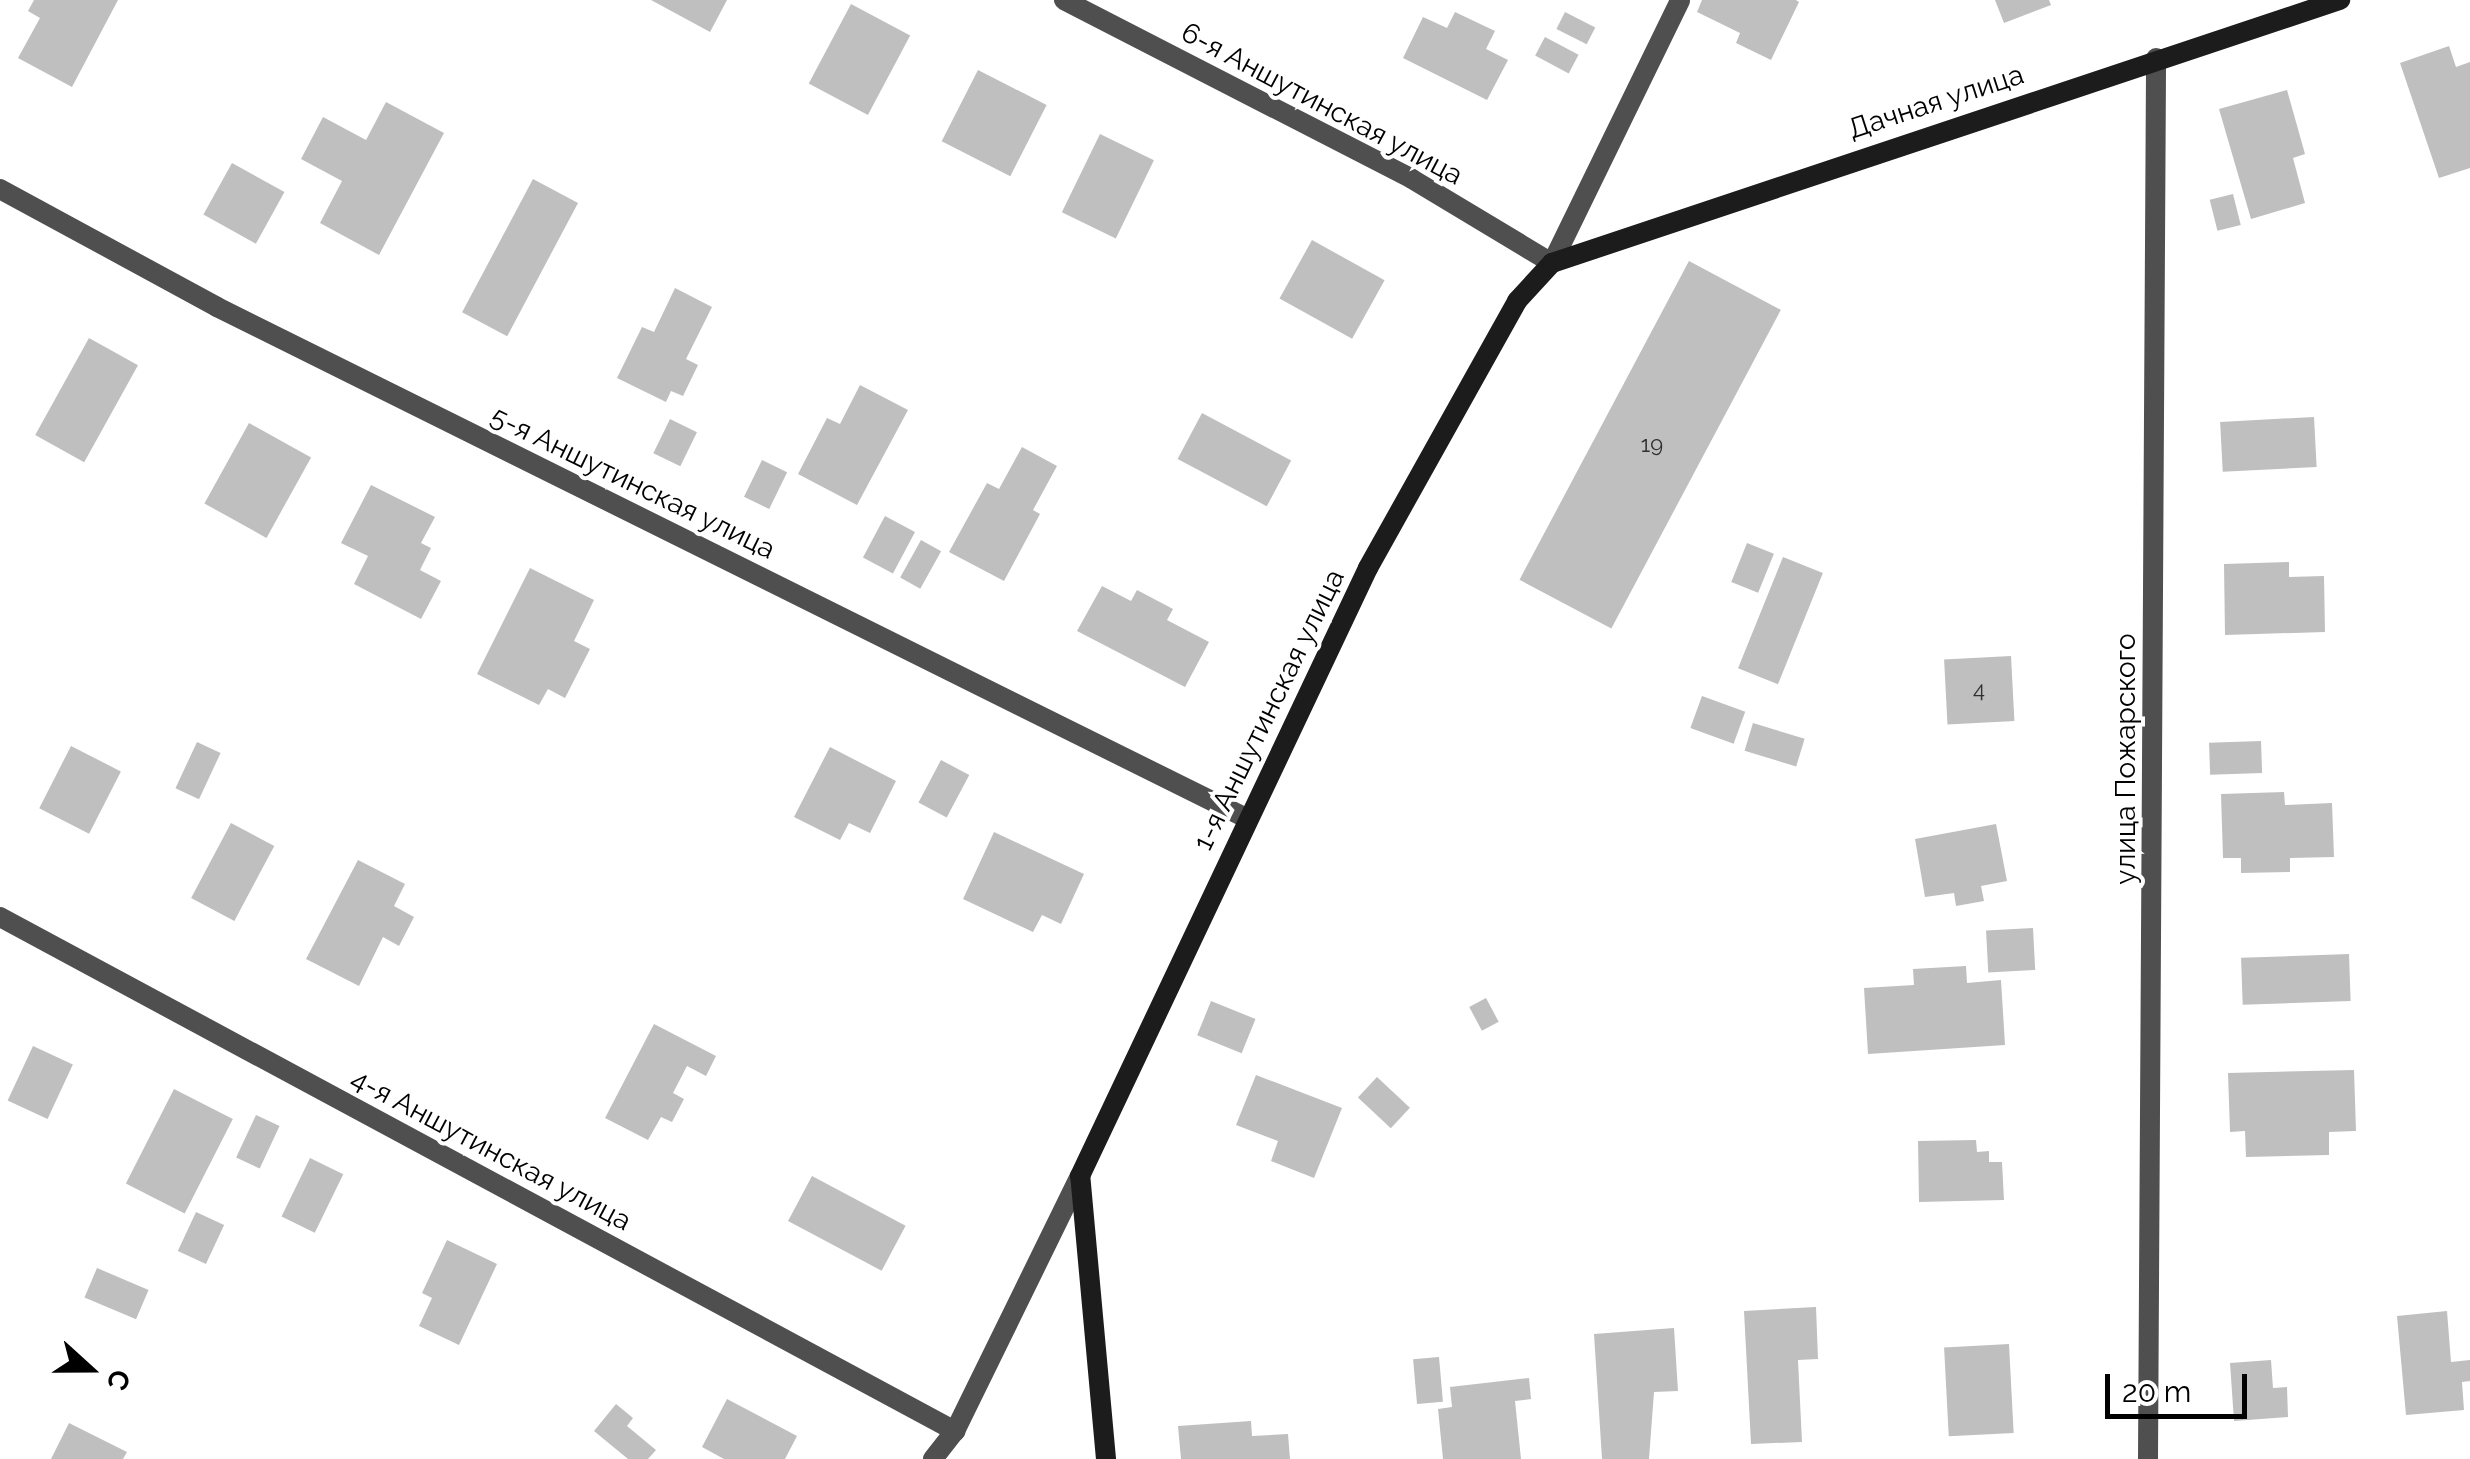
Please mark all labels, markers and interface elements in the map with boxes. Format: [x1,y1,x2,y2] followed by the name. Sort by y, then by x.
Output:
[1175,15,1469,193] street label: 6-я Аншутинская улица
[1844,58,2028,146] street label: Дачная улица
[485,399,781,567] street label: 5-я Аншутинская улица
[1641,432,1663,458] house number: 19
[1186,563,1352,857] street label: 1-я Аншутинская улица
[2109,633,2143,885] street label: улица Пожарского
[1973,677,1985,703] house number: 4
[345,1062,637,1238] street label: 4-я Аншутинская улица
[40,1319,140,1419] north arrow
[2110,1354,2252,1416] scale bar
[100,1365,137,1395] text: С
[2122,1374,2191,1409] text: 20 m

